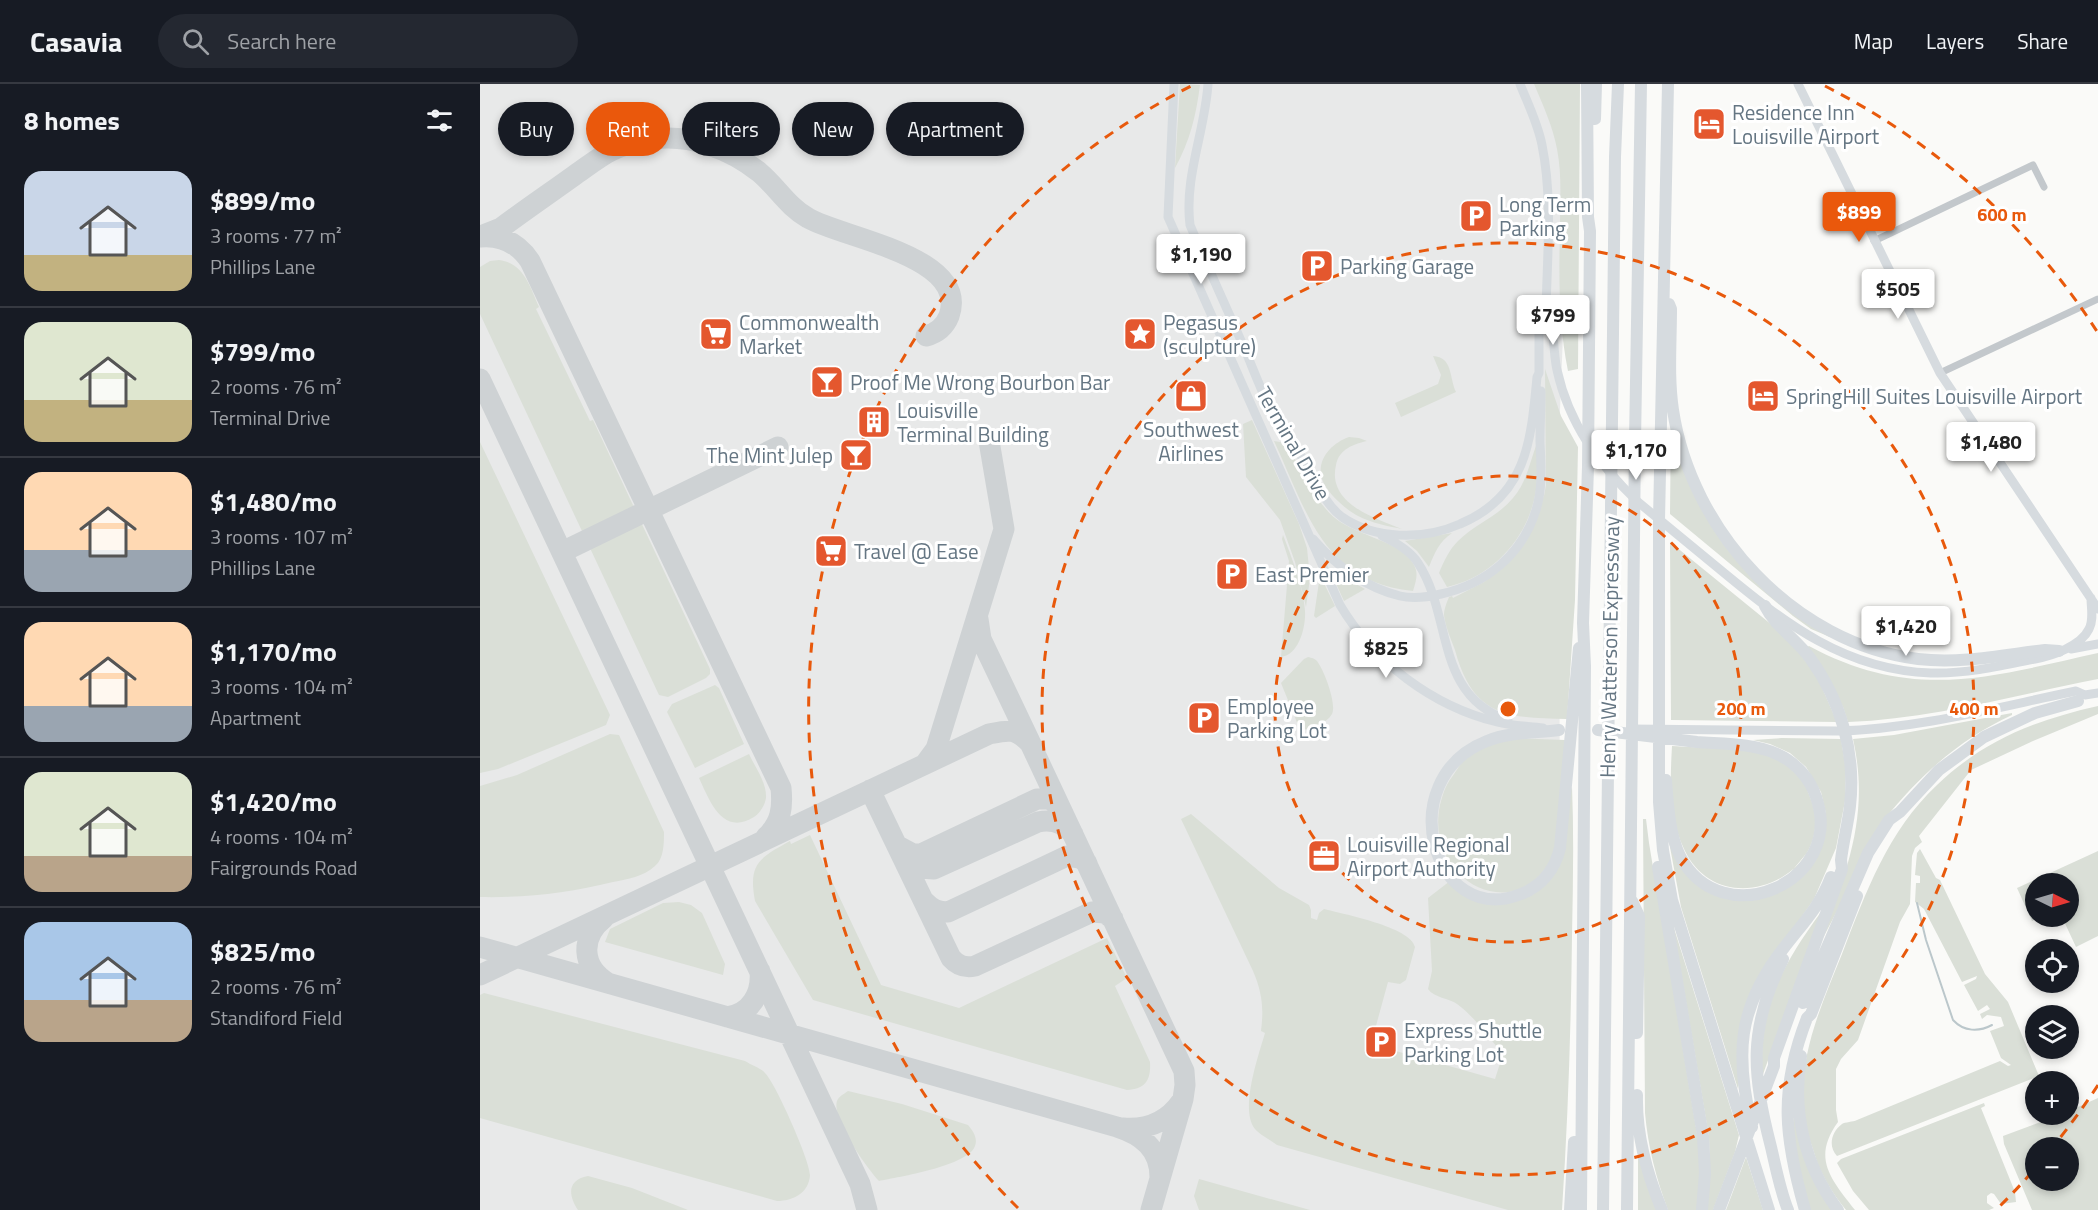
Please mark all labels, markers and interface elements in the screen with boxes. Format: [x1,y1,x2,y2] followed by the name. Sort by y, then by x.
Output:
[158,14,578,68] search box
[30,20,122,63] text: Casavia
[227,24,336,58] text: Search here
[179,25,212,58] icon: search
[1854,25,1893,57] text: Map
[1926,25,1984,57] text: Layers
[2017,25,2068,57] text: Share
[1732,96,1880,152] place label: Residence Inn Louisville Airport
[24,101,120,140] text: 8 homes
[498,102,574,156] chip: Buy
[586,102,670,156] chip: Rent
[682,102,780,156] chip: Filters
[792,102,874,156] chip: New
[886,102,1024,156] chip: Apartment
[423,104,456,137] icon: filters
[1691,106,1727,142] hotel icon: Residence Inn Louisville Airport
[210,181,315,220] text: $899/mo
[1499,188,1591,244] place label: Long Term Parking
[1823,192,1895,243] pin: $899
[72,195,144,267] icon: home
[1837,196,1881,227] text: $899
[1458,198,1494,234] parking icon: Long Term Parking
[1977,201,2027,228] text: 600 m
[210,220,342,251] text: 3 rooms · 77 m²
[1152,234,1250,285] pin: $1,190
[1170,238,1232,269] text: $1,190
[1299,248,1335,284] parking icon: Parking Garage
[1340,250,1474,282] place label: Parking Garage
[210,251,315,282] text: Phillips Lane
[1862,269,1934,320] pin: $505
[1876,273,1920,304] text: $505
[1517,295,1589,346] pin: $799
[1531,299,1575,330] text: $799
[739,306,879,362] place label: Commonwealth Market
[1163,306,1256,362] place label: Pegasus (sculpture)
[698,316,734,352] supermarket icon: Commonwealth Market
[1122,316,1158,352] place icon: Pegasus (sculpture)
[210,332,315,371] text: $799/mo
[72,346,144,418] icon: home
[809,364,845,400] bar icon: Proof Me Wrong Bourbon Bar
[850,366,1110,398] place label: Proof Me Wrong Bourbon Bar
[210,371,342,402] text: 2 rooms · 76 m²
[1173,378,1209,414] shop icon: Southwest Airlines
[1745,378,1781,414] hotel icon: SpringHill Suites Louisville Airport
[1249,380,1339,506] street label: Terminal Drive
[1786,380,2083,412] place label: SpringHill Suites Louisville Airport
[897,394,1049,450] place label: Louisville Terminal Building
[210,402,330,433] text: Terminal Drive
[856,404,892,440] building icon: Louisville Terminal Building
[1143,413,1240,469] place label: Southwest Airlines
[1942,422,2040,473] pin: $1,480
[1960,426,2022,457] text: $1,480
[1587,430,1685,481] pin: $1,170
[1605,434,1667,465] text: $1,170
[838,437,874,473] bar icon: The Mint Julep
[706,439,833,471] place label: The Mint Julep
[210,482,337,521] text: $1,480/mo
[72,496,144,568] icon: home
[1591,516,1627,778] street label: Henry Watterson Expressway
[210,521,353,552] text: 3 rooms · 107 m²
[813,533,849,569] supermarket icon: Travel @ Ease
[854,535,979,567] place label: Travel @ Ease
[210,552,315,583] text: Phillips Lane
[1214,556,1250,592] parking icon: East Premier
[1255,558,1369,590] place label: East Premier
[1857,606,1955,657] pin: $1,420
[1875,610,1937,641] text: $1,420
[1350,628,1422,679] pin: $825
[210,632,337,671] text: $1,170/mo
[1364,632,1408,663] text: $825
[72,646,144,718] icon: home
[210,671,353,702] text: 3 rooms · 104 m²
[1227,690,1327,746] place label: Employee Parking Lot
[1716,695,1766,722] text: 200 m
[1949,695,1999,722] text: 400 m
[1498,699,1518,719] centre of rings
[1186,700,1222,736] parking icon: Employee Parking Lot
[210,702,301,733] text: Apartment
[210,782,337,821] text: $1,420/mo
[72,796,144,868] icon: home
[210,821,353,852] text: 4 rooms · 104 m²
[1347,828,1510,884] place label: Louisville Regional Airport Authority
[1306,838,1342,874] office icon: Louisville Regional Airport Authority
[210,852,358,883] text: Fairgrounds Road
[2025,873,2079,927] north arrow
[2025,873,2079,1191] map controls
[210,932,315,971] text: $825/mo
[2025,939,2079,993] button: locate
[72,946,144,1018] icon: home
[210,971,342,1002] text: 2 rooms · 76 m²
[210,1002,342,1033] text: Standiford Field
[2025,1005,2079,1059] button: layers
[1404,1014,1542,1070] place label: Express Shuttle Parking Lot
[1363,1024,1399,1060] parking icon: Express Shuttle Parking Lot
[2025,1071,2079,1125] button: +
[2025,1137,2079,1191] button: −

